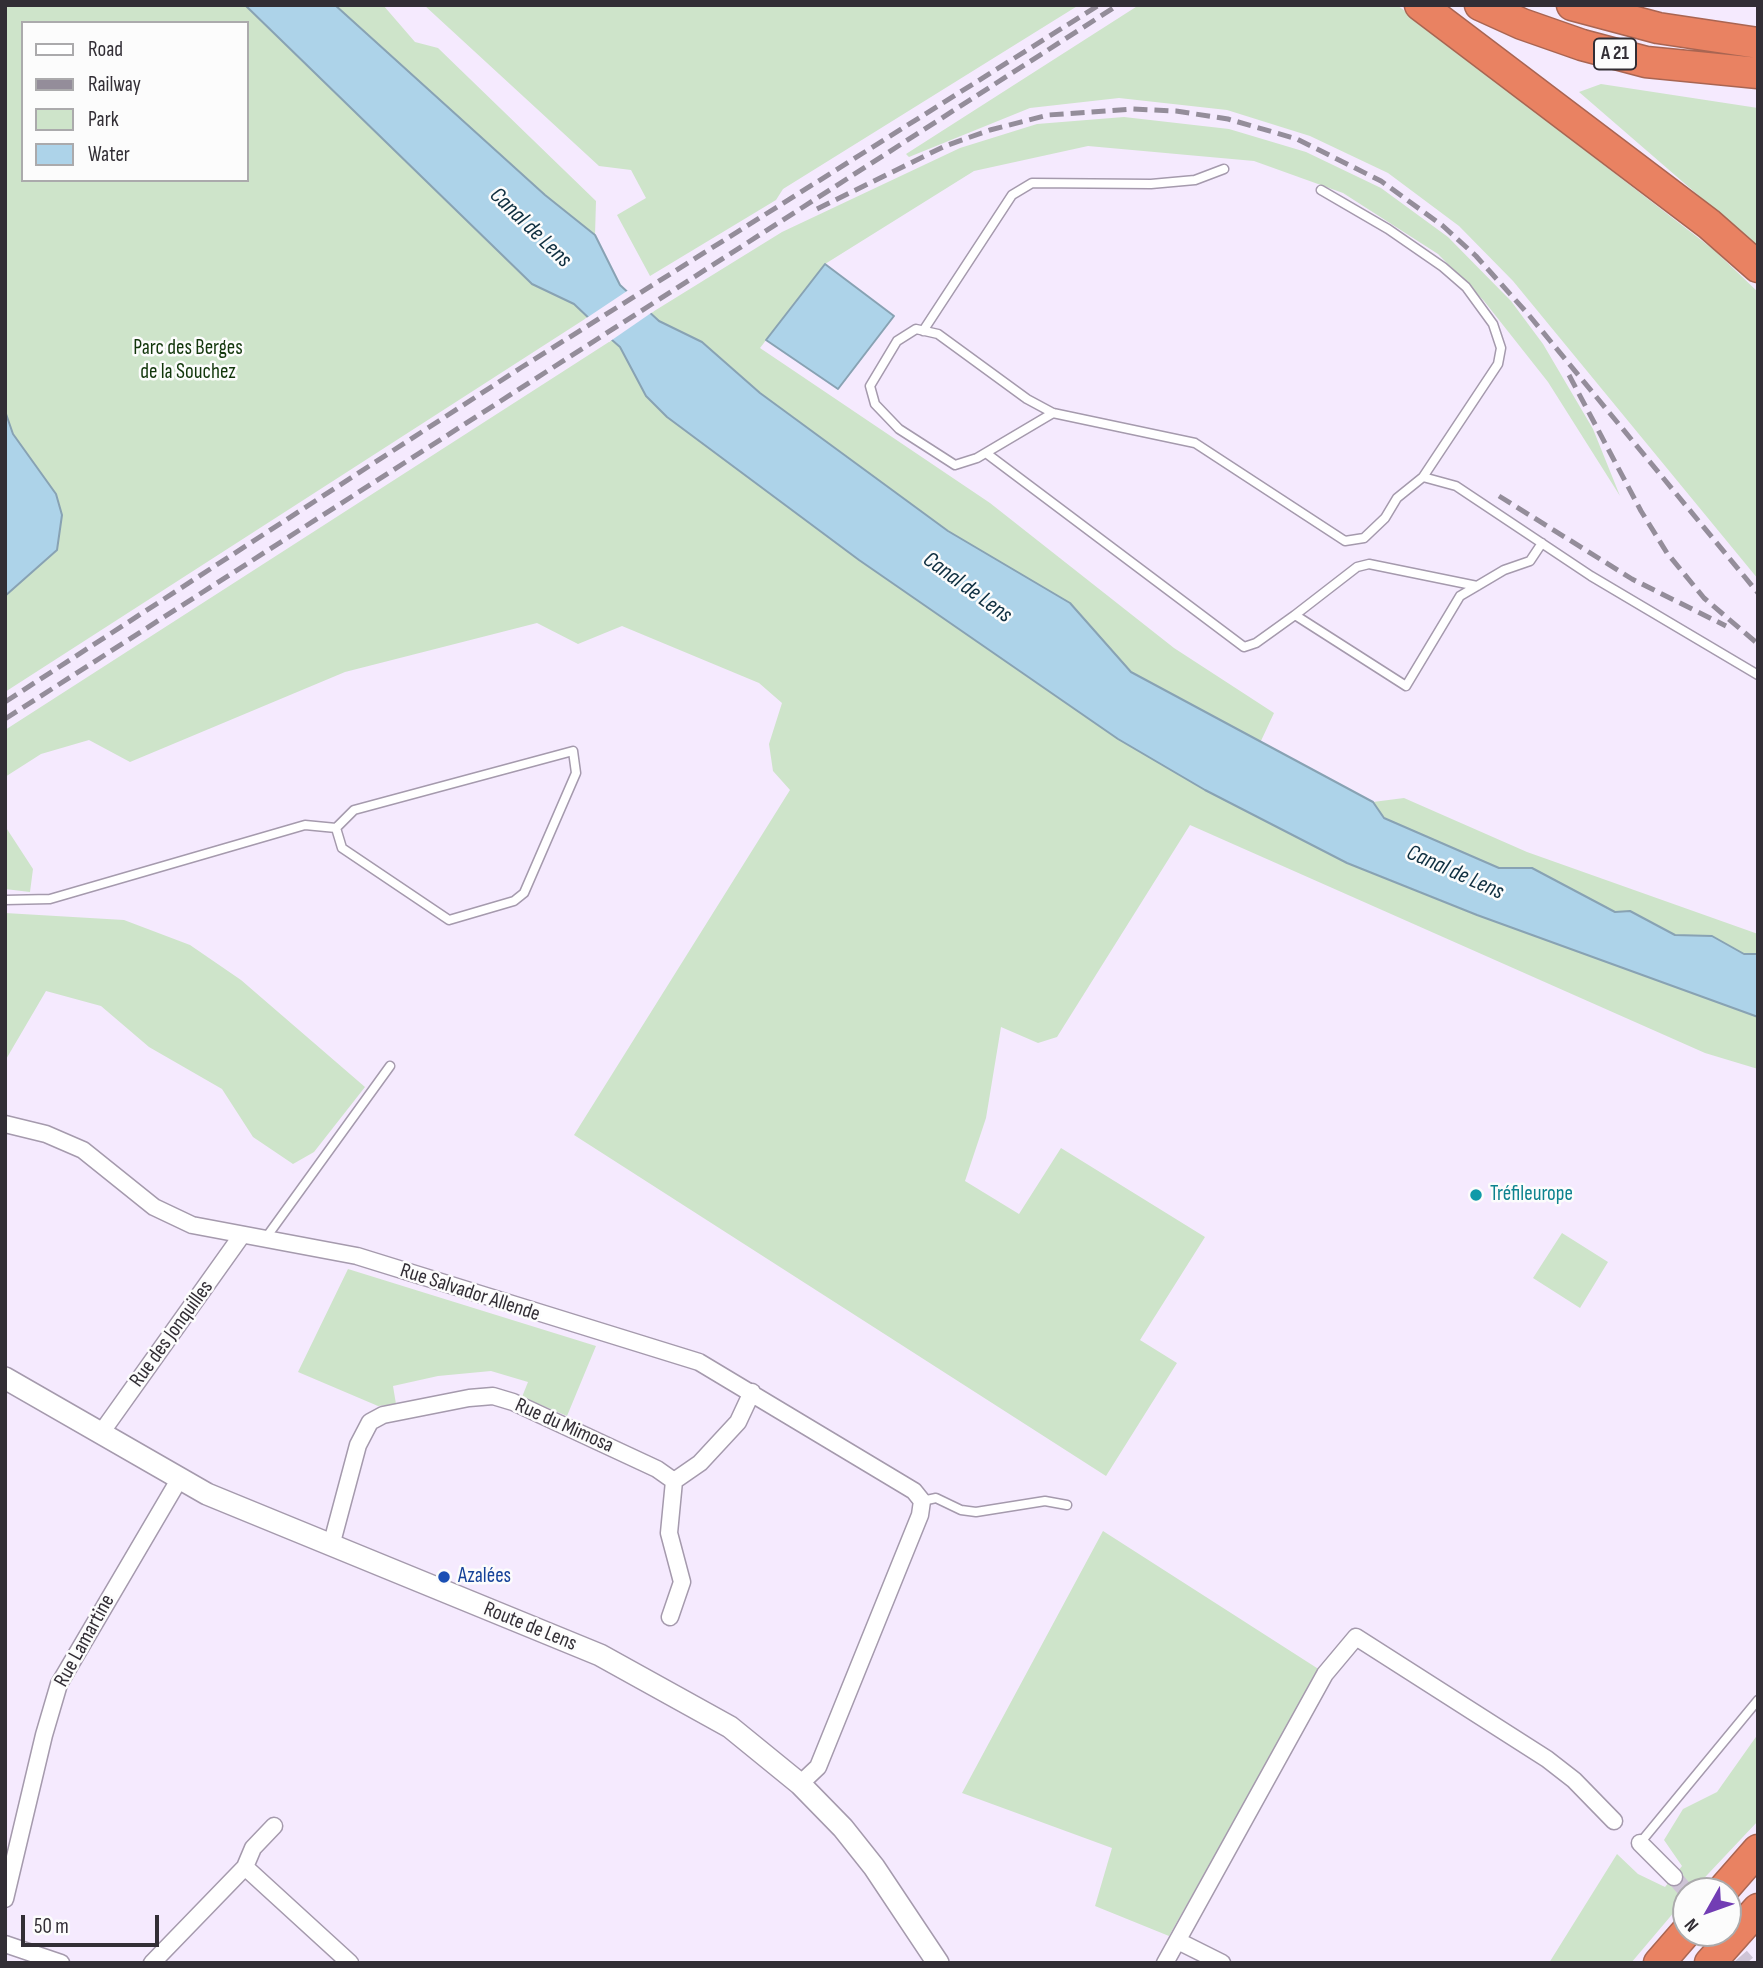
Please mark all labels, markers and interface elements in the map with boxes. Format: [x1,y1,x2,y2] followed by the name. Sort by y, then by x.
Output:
[21,21,248,182] legend
[88,37,123,62] text: Road
[1594,38,1636,70] road number: A 21
[88,72,141,97] text: Railway
[88,107,119,132] text: Park
[88,142,130,167] text: Water
[483,182,577,274] water label: Canal de Lens
[133,336,243,386] park label: Parc des Berges de la Souchez
[917,546,1017,630] water label: Canal de Lens
[1402,839,1508,907] water label: Canal de Lens
[1490,1182,1573,1208] place label: Tréfileurope
[1468,1187,1484,1203] marker: Tréfileurope
[397,1259,543,1327] street label: Rue Salvador Allende
[125,1276,219,1392] street label: Rue des Jonquilles
[511,1393,617,1459] street label: Rue du Mimosa
[458,1564,511,1590] place label: Azalées
[436,1569,452,1585] marker: Azalées
[49,1590,121,1692] street label: Rue Lamartine
[480,1597,580,1657] street label: Route de Lens
[1672,1877,1742,1947] north arrow
[24,1902,163,1946] scale bar
[1680,1913,1704,1936] text: N
[34,1914,69,1939] text: 50 m

